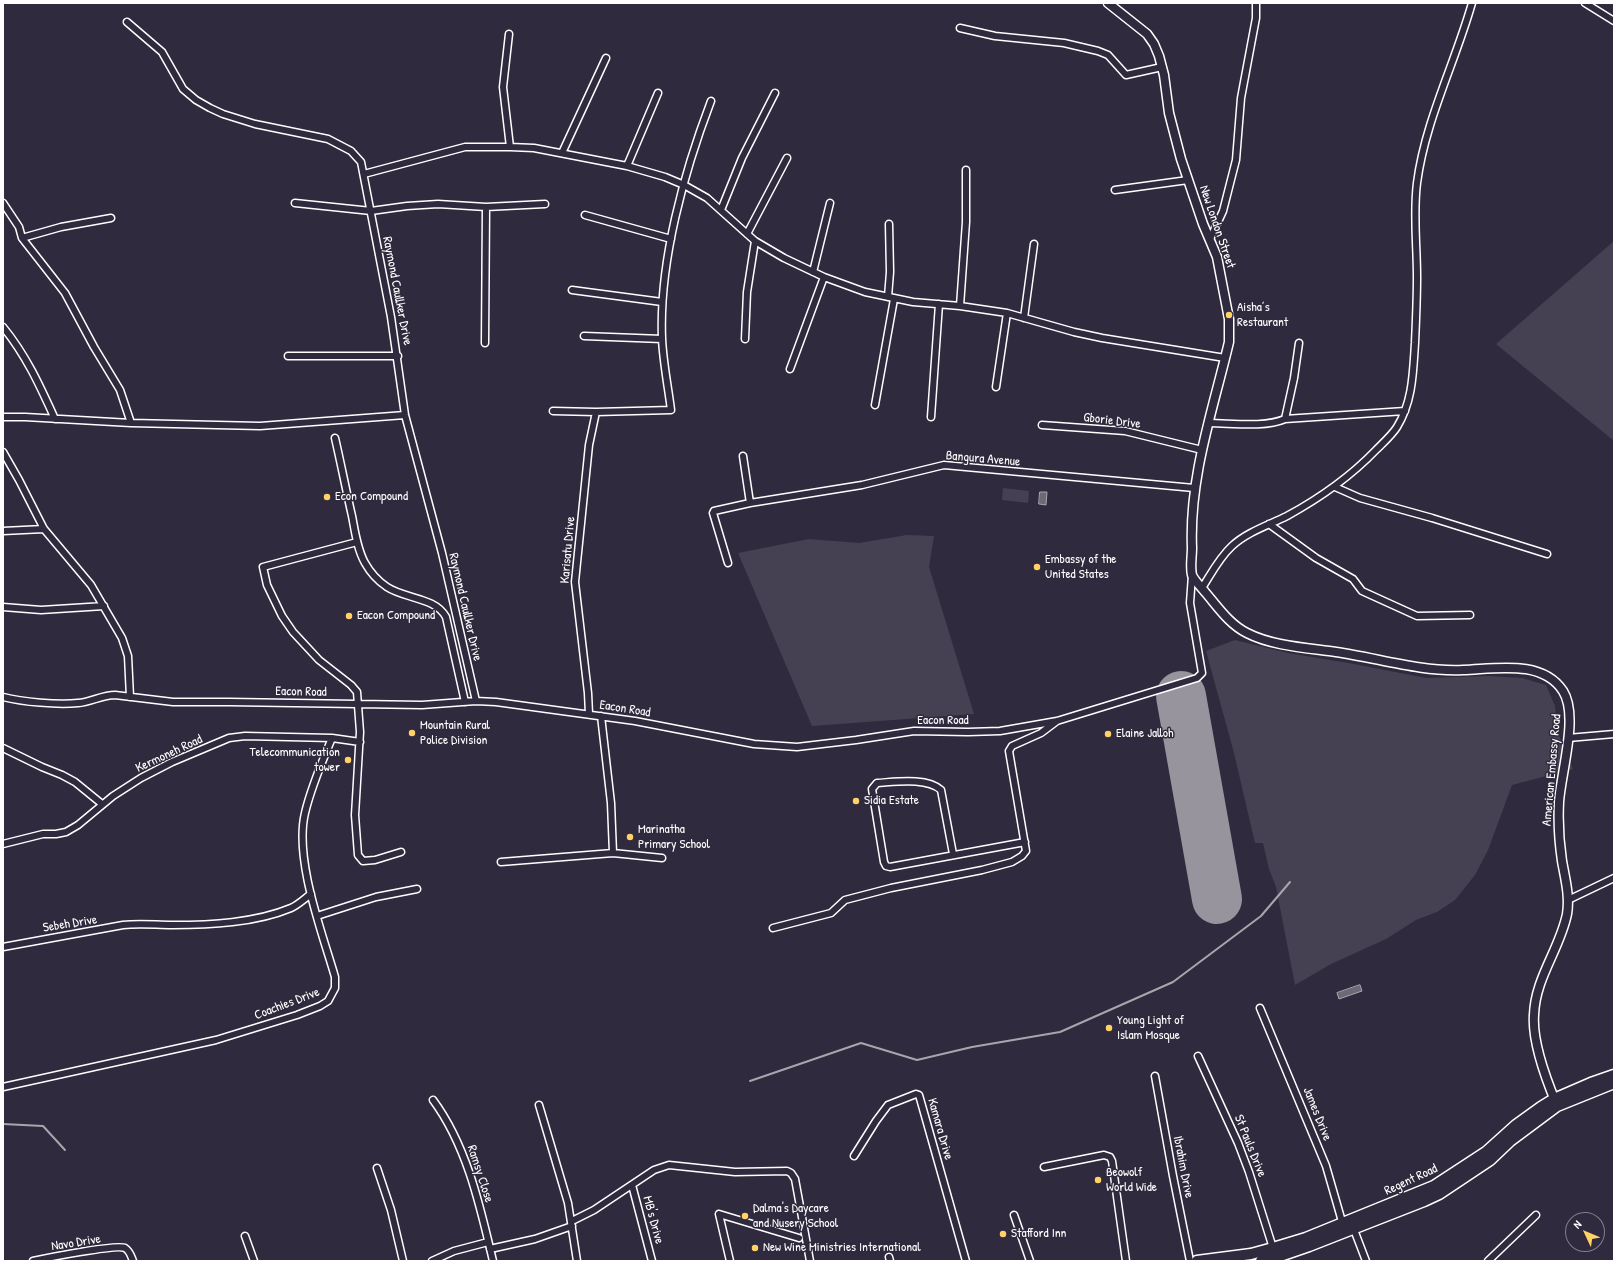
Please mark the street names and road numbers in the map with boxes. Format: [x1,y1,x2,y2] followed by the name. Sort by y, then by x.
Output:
[1196,184,1238,270] street label: New London Street
[379,235,415,347] street label: Raymond Caullker Drive
[1083,410,1141,432] street label: Gborie Drive
[945,448,1021,470] street label: Bangura Avenue
[557,516,579,584] street label: Karisatu Drive
[445,551,485,663] street label: Raymond Caullker Drive
[275,684,327,700] street label: Eacon Road
[598,697,652,721] street label: Eacon Road
[917,713,969,729] street label: Eacon Road
[1539,713,1565,827] street label: American Embassy Road
[133,732,205,776] street label: Kermoneh Road
[42,912,98,936] street label: Sebeh Drive
[252,984,322,1024] street label: Coachies Drive
[1299,1085,1335,1143] street label: James Drive
[924,1096,956,1162] street label: Kamara Drive
[1230,1113,1270,1179] street label: St Pauls Drive
[1169,1135,1197,1199] street label: Ibrahim Drive
[463,1143,497,1205] street label: Ramsy Close
[1382,1161,1440,1199] street label: Regent Road
[639,1194,667,1246] street label: MB's Drive
[50,1231,102,1255] street label: Navo Drive

